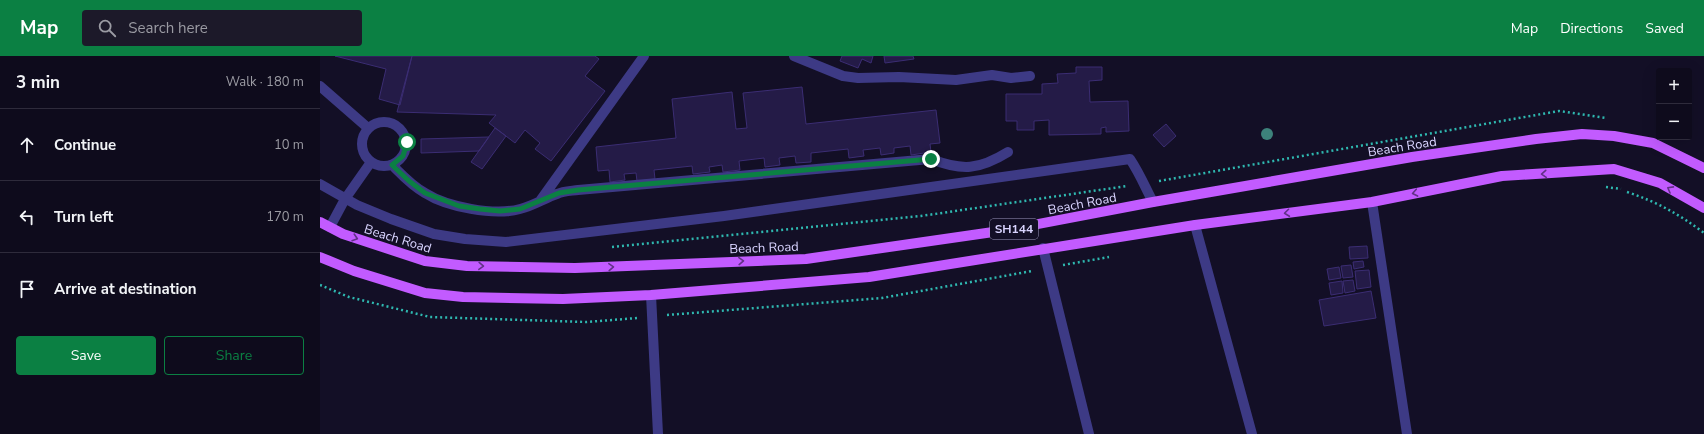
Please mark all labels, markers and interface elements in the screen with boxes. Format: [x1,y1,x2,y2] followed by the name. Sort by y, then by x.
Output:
[82,10,362,46] search box
[20,15,58,41] text: Map
[96,17,118,39] icon: search
[128,18,208,38] text: Search here
[1511,19,1538,38] text: Map
[1560,19,1623,38] text: Directions
[1645,19,1684,38] text: Saved
[1656,68,1692,140] map controls
[1656,68,1692,104] button: +
[16,71,60,94] text: 3 min
[226,73,304,91] text: Walk · 180 m
[1656,104,1692,140] button: −
[398,133,416,151] route start
[1366,133,1438,161] street label: Beach Road
[16,134,38,156] icon: ahead
[54,135,116,155] text: Continue
[274,136,304,154] text: 10 m
[922,150,940,168] route end
[1541,169,1547,178] one-way arrow
[1667,186,1674,193] one-way arrow
[1046,189,1118,219] street label: Beach Road
[1412,189,1419,197] one-way arrow
[16,206,38,228] icon: left
[54,207,113,227] text: Turn left
[266,208,304,226] text: 170 m
[1284,208,1290,217] one-way arrow
[990,219,1038,239] road number: SH144
[362,220,434,258] street label: Beach Road
[352,233,359,242] one-way arrow
[729,238,799,258] street label: Beach Road
[738,257,744,265] one-way arrow
[478,262,484,270] one-way arrow
[608,262,614,271] one-way arrow
[16,278,38,300] icon: arrive
[54,279,197,299] text: Arrive at destination
[16,336,156,375] button: Save
[164,336,304,375] button: Share

